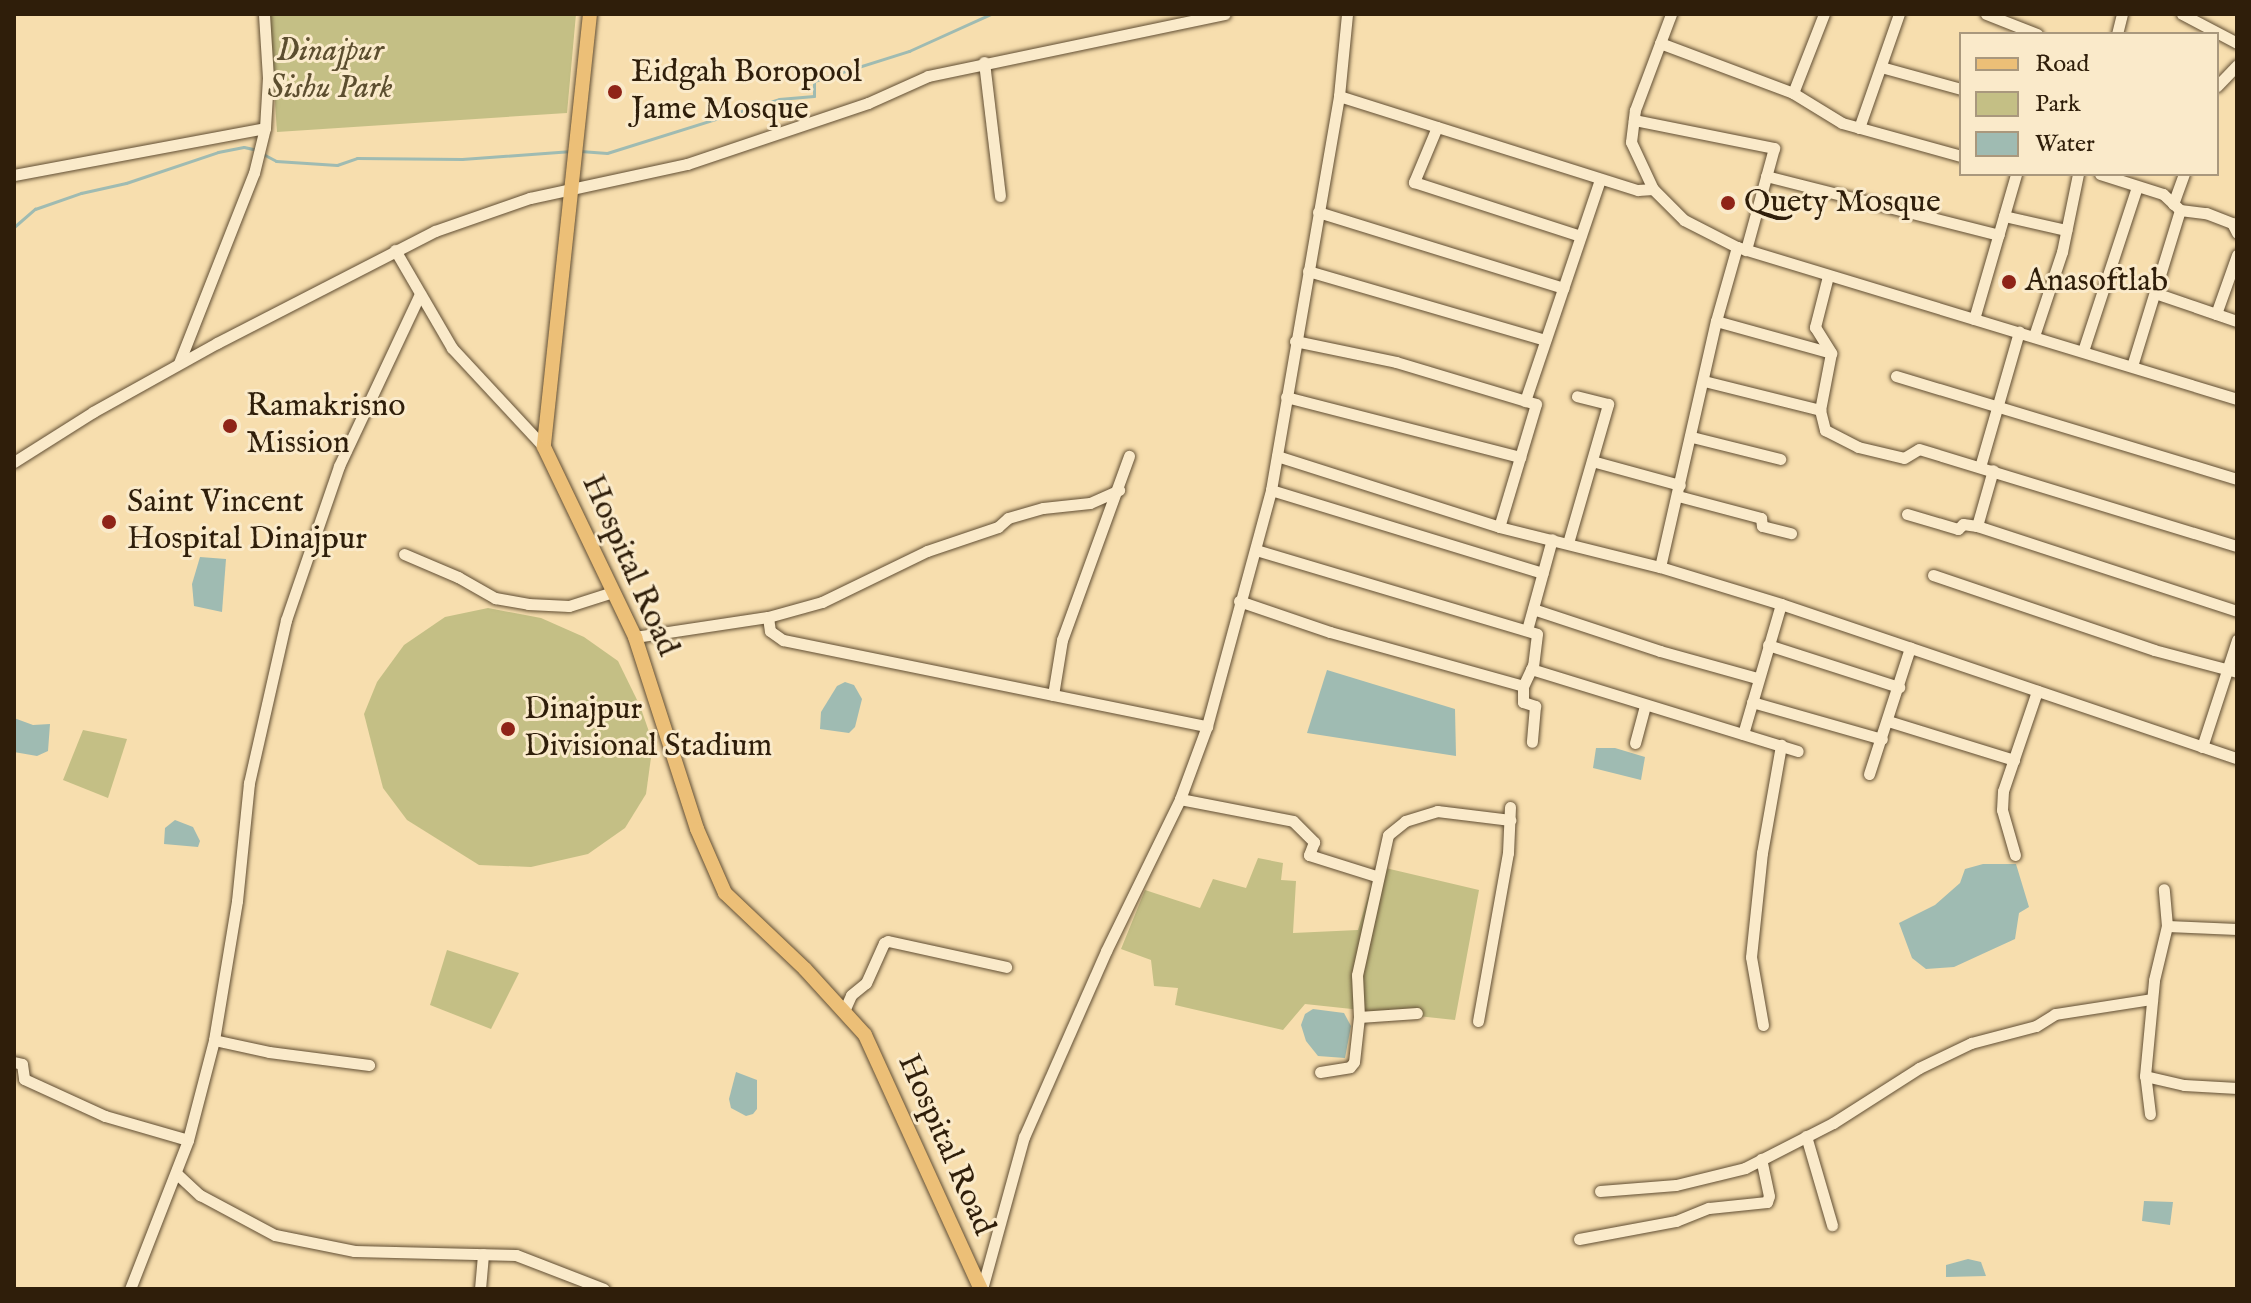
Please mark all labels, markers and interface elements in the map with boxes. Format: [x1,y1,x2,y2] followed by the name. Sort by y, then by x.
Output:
[1959,32,2219,176] legend
[267,34,393,109] park label: Dinajpur Sishu Park
[2035,49,2089,80] text: Road
[631,55,862,130] place label: Eidgah Boropool Jame Mosque
[606,83,624,101] marker: Eidgah Boropool Jame Mosque
[2035,89,2081,120] text: Park
[2035,129,2095,160] text: Water
[1744,184,1941,222] place label: Quety Mosque
[1719,194,1737,212] marker: Quety Mosque
[2025,263,2168,301] place label: Anasoftlab
[2000,273,2018,291] marker: Anasoftlab
[246,389,406,464] place label: Ramakrisno Mission
[221,417,239,435] marker: Ramakrisno Mission
[572,470,686,662] street label: Hospital Road
[127,485,367,560] place label: Saint Vincent Hospital Dinajpur
[98,511,120,533] marker: Saint Vincent Hospital Dinajpur
[524,692,772,767] place label: Dinajpur Divisional Stadium
[499,720,517,738] marker: Dinajpur Divisional Stadium
[888,1049,1002,1241] street label: Hospital Road

